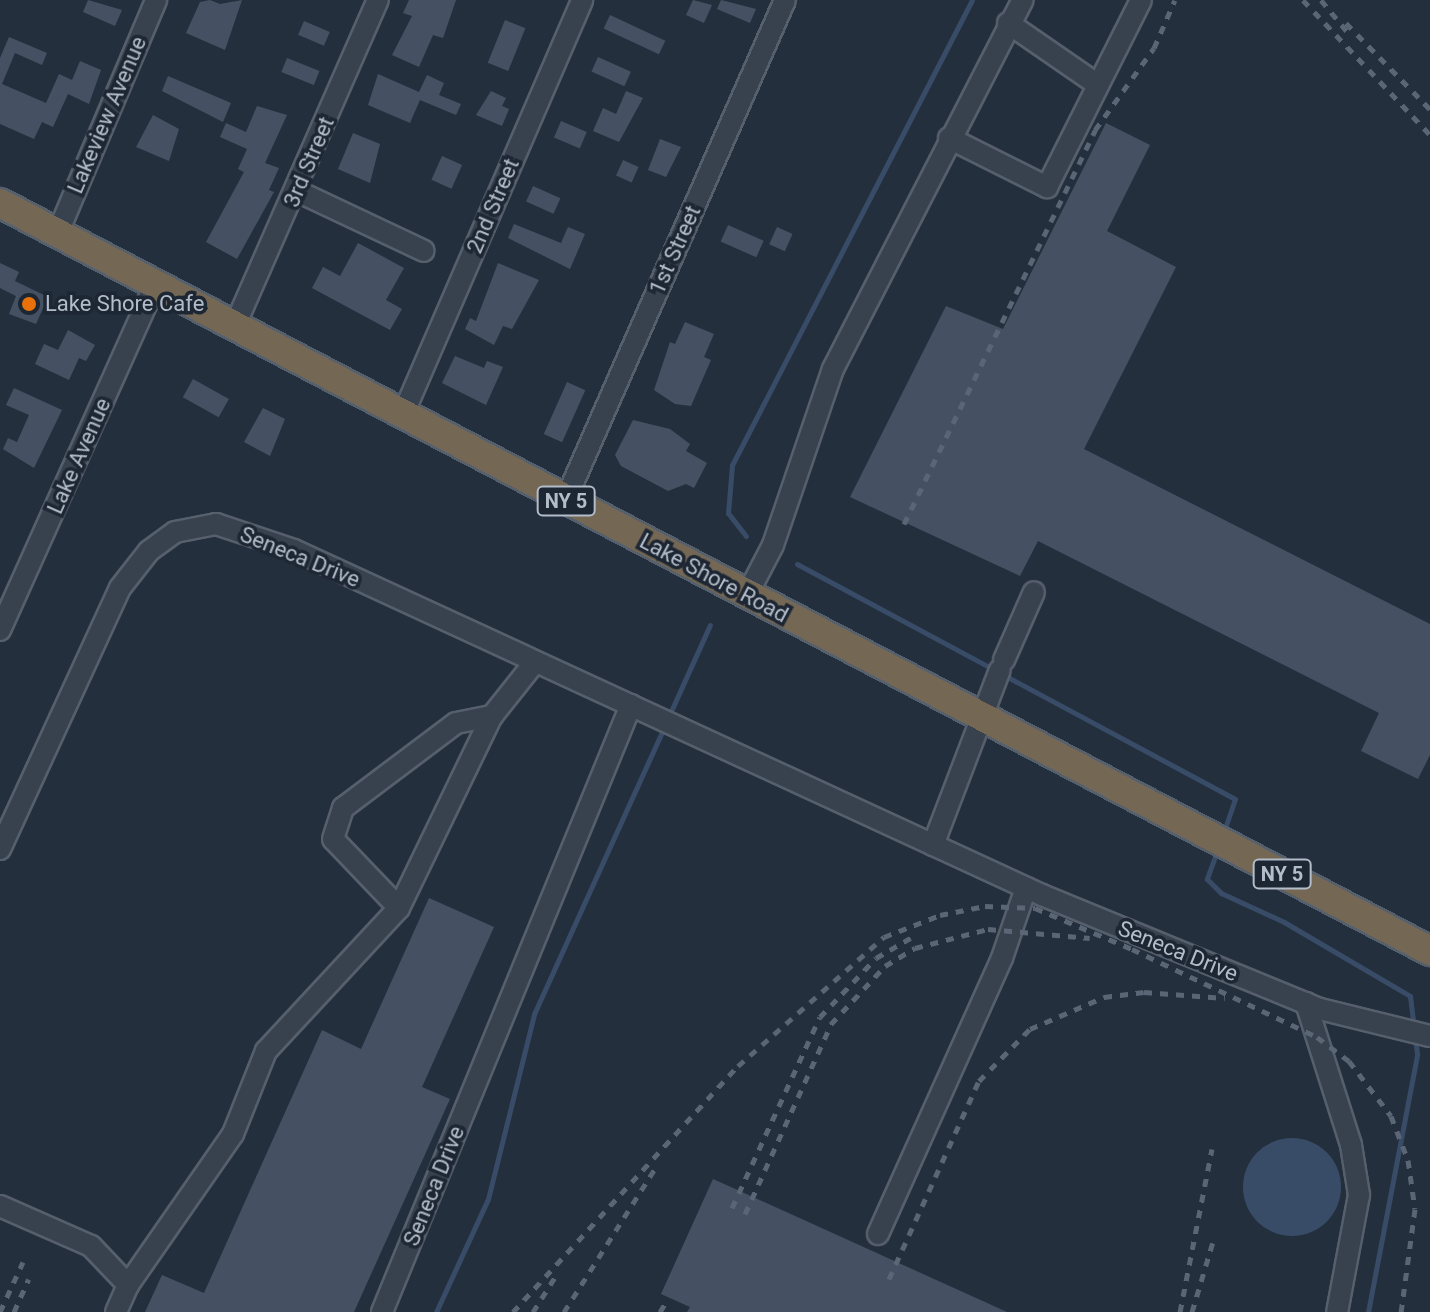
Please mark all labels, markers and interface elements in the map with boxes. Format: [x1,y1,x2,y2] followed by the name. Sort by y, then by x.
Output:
[62,33,152,197] street label: Lakeview Avenue
[278,113,340,211] street label: 3rd Street
[461,155,525,257] street label: 2nd Street
[644,202,706,298] street label: 1st Street
[45,291,204,317] place label: Lake Shore Cafe
[20,295,38,313] marker: Lake Shore Cafe
[42,394,116,518] street label: Lake Avenue
[536,485,596,517] road number: NY 5
[236,521,364,593] street label: Seneca Drive
[635,528,793,628] street label: Lake Shore Road
[1252,858,1312,890] road number: NY 5
[1114,915,1242,987] street label: Seneca Drive
[398,1122,470,1250] street label: Seneca Drive

